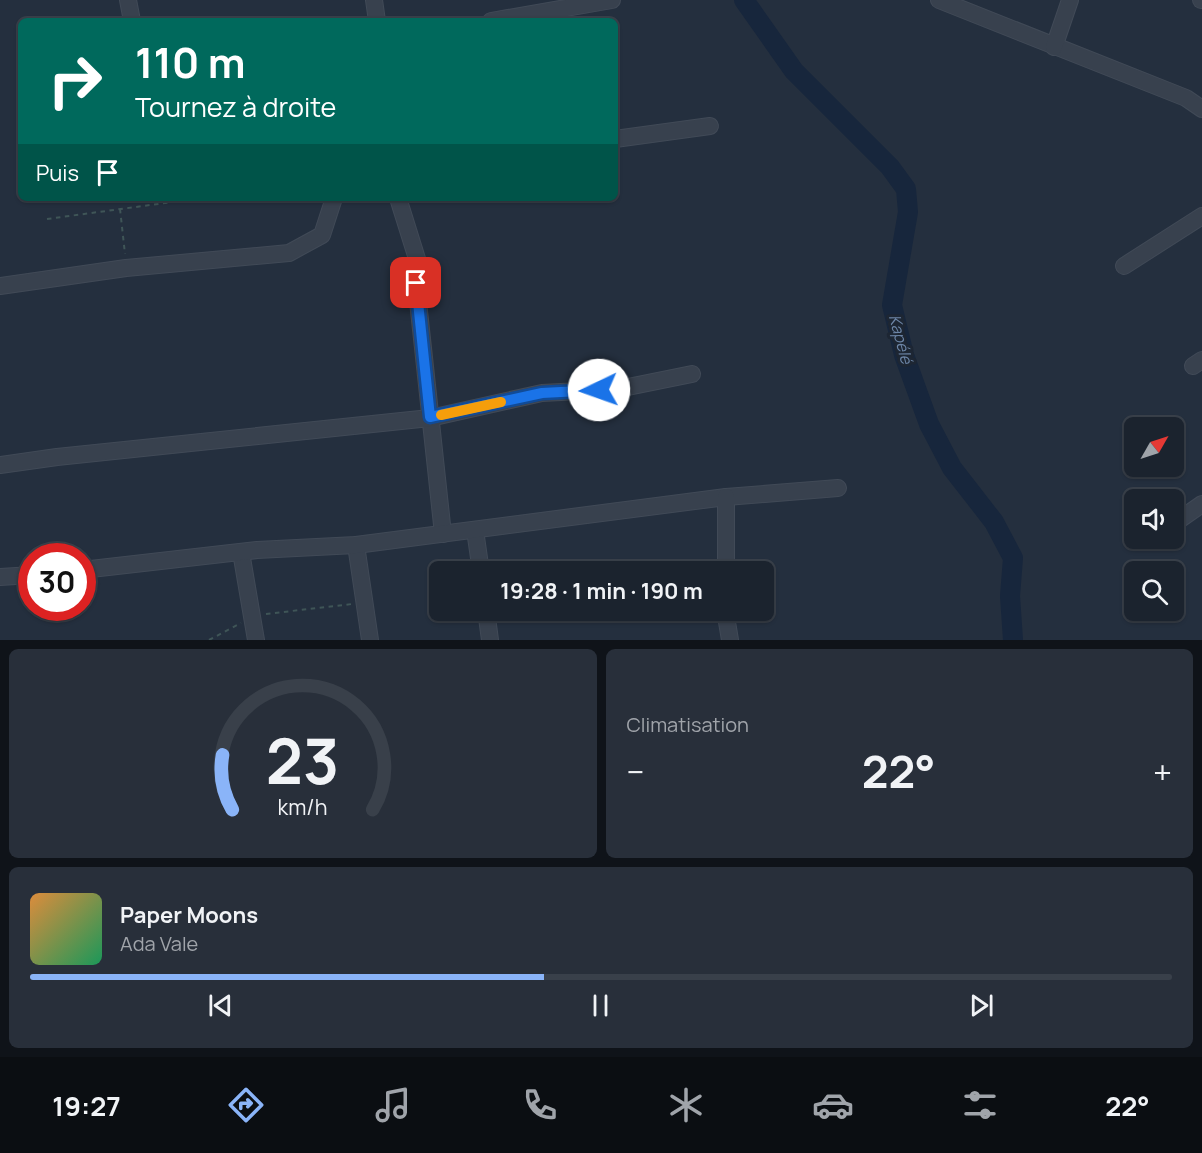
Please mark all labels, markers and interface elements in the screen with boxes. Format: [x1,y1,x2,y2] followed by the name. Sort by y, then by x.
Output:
[135,33,246,91] text: 110 m
[36,42,114,120] icon: right
[135,88,336,125] text: Tournez à droite
[91,156,124,189] icon: arrive
[36,158,79,188] text: Puis
[390,257,441,308] pin
[399,266,432,299] icon: arrive
[884,312,919,368] water label: Kapélé
[567,358,631,422] position arrow
[1124,417,1184,477] north arrow
[1124,417,1184,621] map controls
[1124,489,1184,549] button: sound
[18,543,96,621] speed limit sign: 30
[1124,561,1184,621] button: search
[500,576,703,606] text: 19:28 · 1 min · 190 m
[627,711,749,738] text: Climatisation
[266,717,339,803] text: 23
[862,740,936,802] text: 22°
[627,749,644,794] text: −
[1153,749,1172,794] text: +
[278,793,328,822] text: km/h
[120,900,258,930] text: Paper Moons
[120,930,198,957] text: Ada Vale
[204,989,237,1022] icon: previous
[584,989,617,1022] icon: pause
[965,989,998,1022] icon: next
[225,1084,267,1126] icon: directions
[372,1084,414,1126] icon: music
[519,1084,561,1126] icon: phone
[665,1084,707,1126] icon: climate
[812,1084,854,1126] icon: car
[959,1084,1001,1126] icon: filters
[52,1087,121,1124] text: 19:27
[1105,1087,1150,1124] text: 22°

